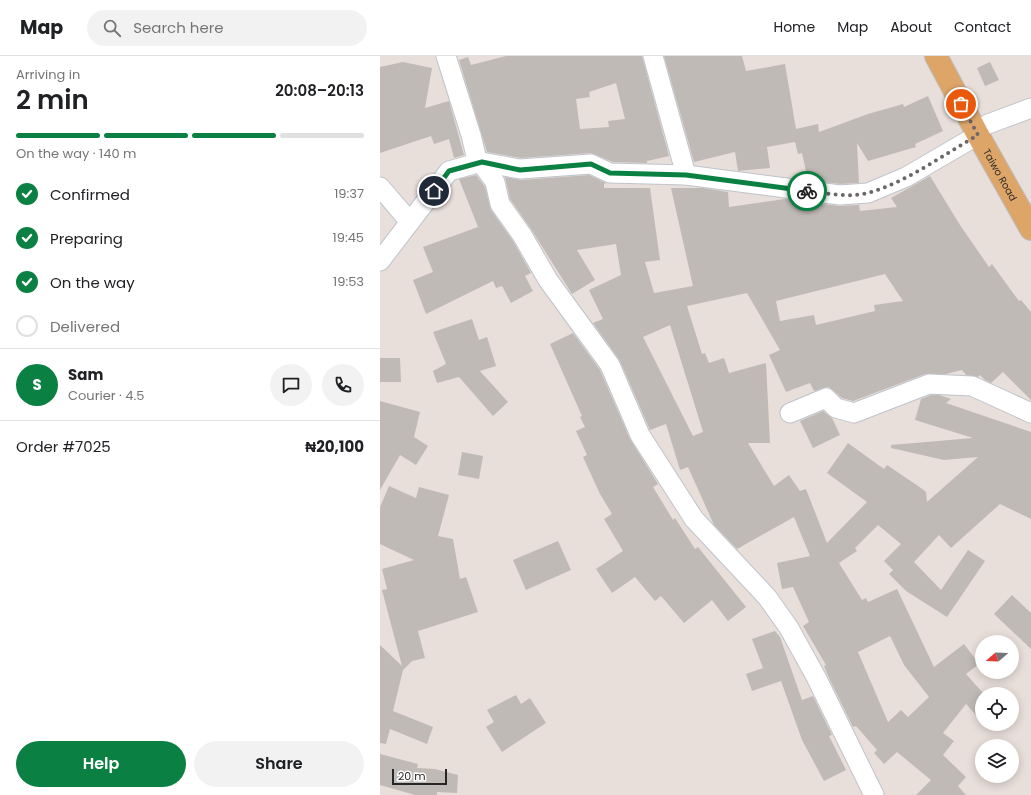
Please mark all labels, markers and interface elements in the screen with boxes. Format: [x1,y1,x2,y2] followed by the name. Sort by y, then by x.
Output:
[87,10,367,46] search box
[20,14,63,41] text: Map
[101,17,123,39] icon: search
[133,17,224,38] text: Search here
[773,17,815,37] text: Home
[837,17,868,37] text: Map
[890,17,932,37] text: About
[954,17,1011,37] text: Contact
[16,65,80,84] text: Arriving in
[275,80,364,101] text: 20:08–20:13
[16,82,89,118] text: 2 min
[944,87,978,121] pin
[950,93,972,115] icon: bag
[16,144,136,163] text: On the way · 140 m
[979,146,1021,204] street label: Taiwo Road
[787,171,827,211] courier
[417,174,451,208] pin
[423,180,445,202] icon: home
[796,180,818,202] icon: bike
[16,183,38,205] icon: check
[50,184,130,205] text: Confirmed
[334,184,364,203] text: 19:37
[16,227,38,249] icon: check
[50,228,123,249] text: Preparing
[333,228,364,247] text: 19:45
[16,271,38,293] icon: check
[50,272,135,293] text: On the way
[333,272,364,291] text: 19:53
[50,316,120,337] text: Delivered
[68,364,103,385] text: Sam
[270,364,312,406] button: chat
[322,364,364,406] button: phone
[32,374,42,395] text: S
[68,386,144,405] text: Courier · 4.5
[16,436,111,457] text: Order #7025
[305,436,364,457] text: ₦20,100
[975,635,1019,679] north arrow
[975,635,1019,783] map controls
[975,687,1019,731] button: locate
[975,739,1019,783] button: layers
[16,741,186,787] button: Help
[194,741,364,787] button: Share
[392,767,447,786] scale bar
[398,768,426,784] text: 20 m

